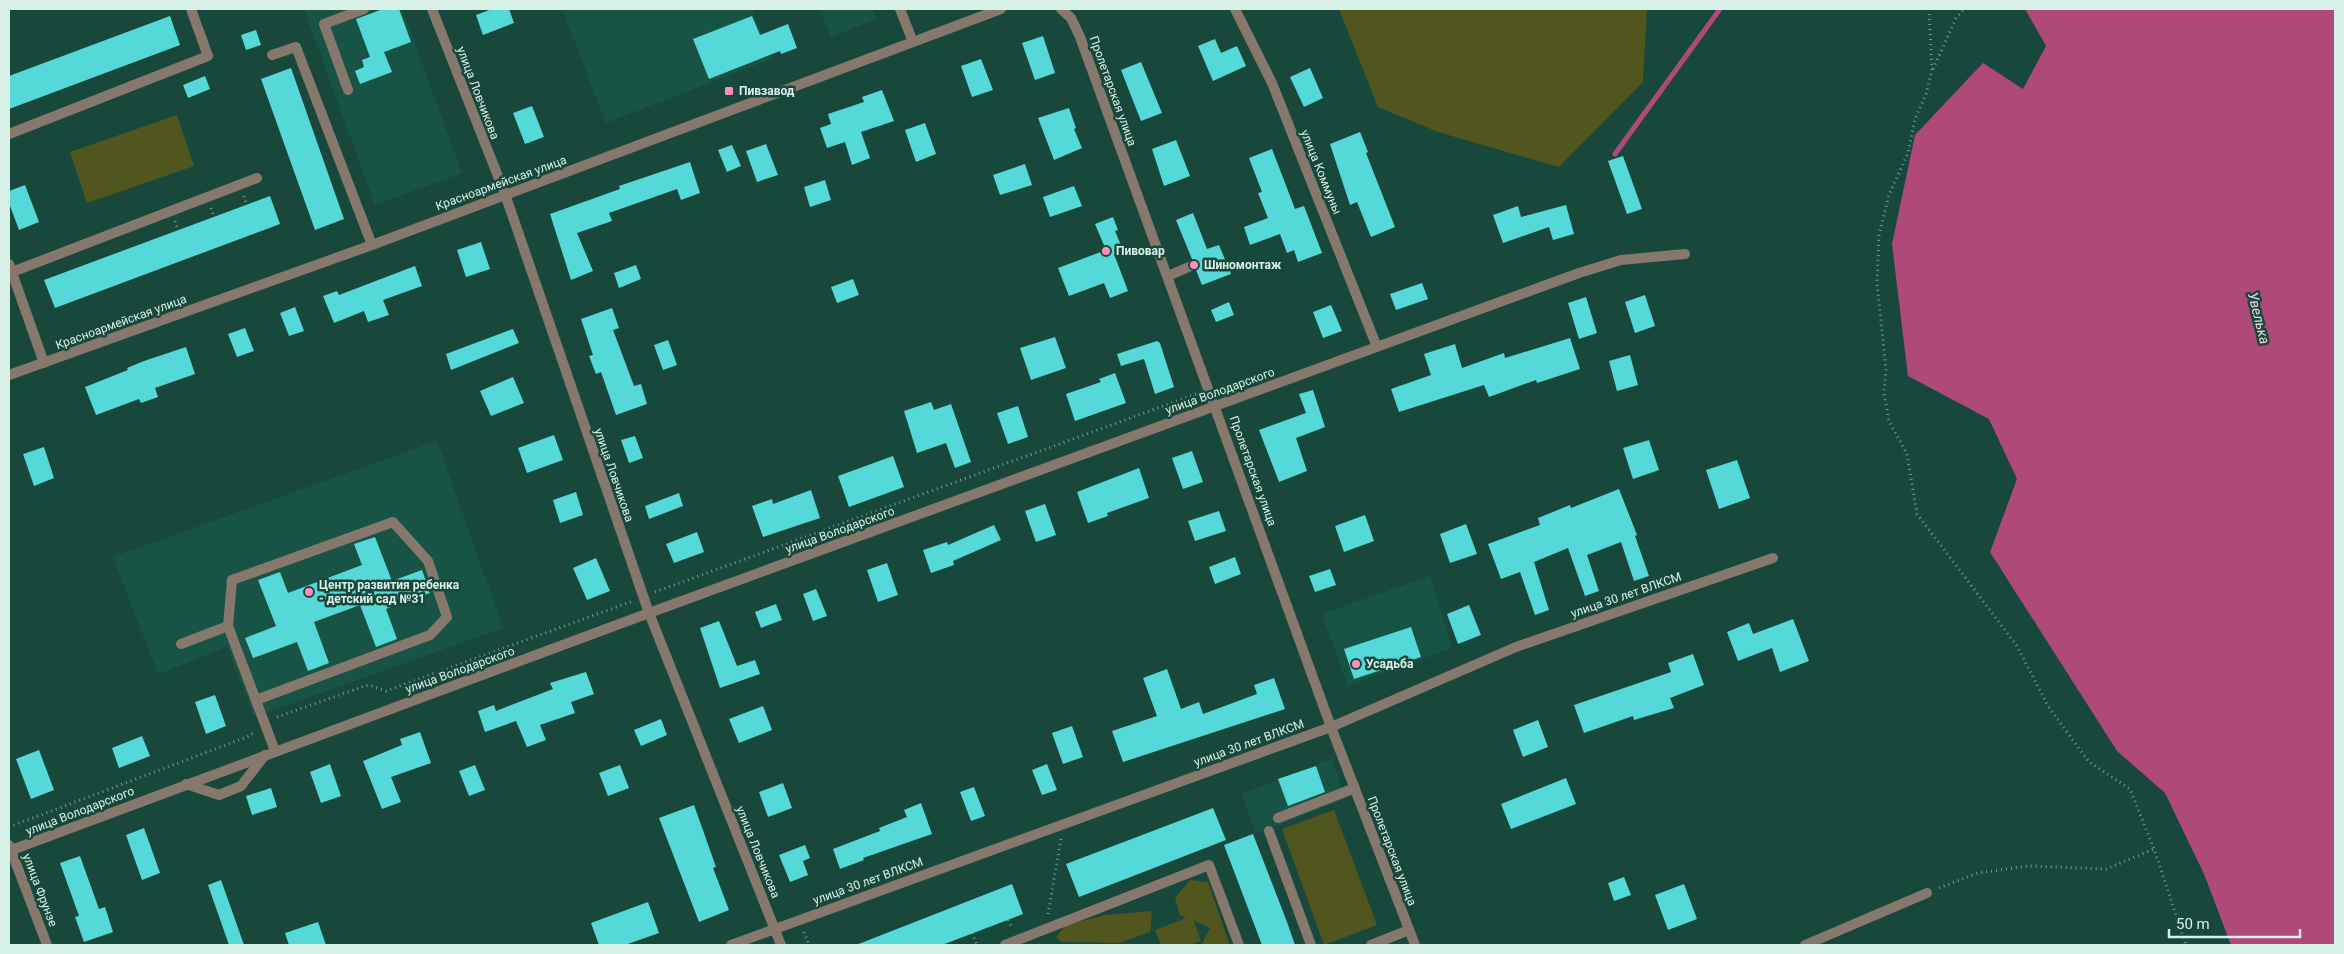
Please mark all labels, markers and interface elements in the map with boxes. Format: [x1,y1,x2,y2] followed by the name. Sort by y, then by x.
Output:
[1087,34,1139,148] street label: Пролетарская улица
[454,45,502,141] street label: улица Ловчикова
[739,84,795,98] place label: Пивзавод
[723,85,735,97] marker: Пивзавод
[1298,128,1344,216] street label: улица Коммуны
[434,153,568,213] street label: Красноармейская улица
[1116,244,1165,258] place label: Пивовар
[1100,245,1112,257] marker: Пивовар
[1204,258,1282,272] place label: Шиномонтаж
[1188,259,1200,271] marker: Шиномонтаж
[2245,290,2273,346] water label: Увелька
[54,292,188,352] street label: Красноармейская улица
[1163,365,1277,417] street label: улица Володарского
[1227,414,1279,528] street label: Пролетарская улица
[591,426,637,524] street label: улица Ловчикова
[783,504,897,556] street label: улица Володарского
[1569,569,1683,621] street label: улица 30 лет ВЛКСМ
[319,578,460,606] place label: Центр развития ребенка - детский сад №31
[303,586,315,598] marker: Центр развития ребенка - детский сад №31
[403,644,517,696] street label: улица Володарского
[1366,657,1414,671] place label: Усадьба
[1350,658,1362,670] marker: Усадьба
[1192,717,1306,769] street label: улица 30 лет ВЛКСМ
[24,784,136,838] street label: улица Володарского
[1365,794,1419,908] street label: Пролетарская улица
[733,804,783,900] street label: улица Ловчикова
[20,852,60,928] street label: улица Фрунзе
[811,855,925,907] street label: улица 30 лет ВЛКСМ
[2169,906,2300,938] scale bar
[2176,915,2210,933] text: 50 m

